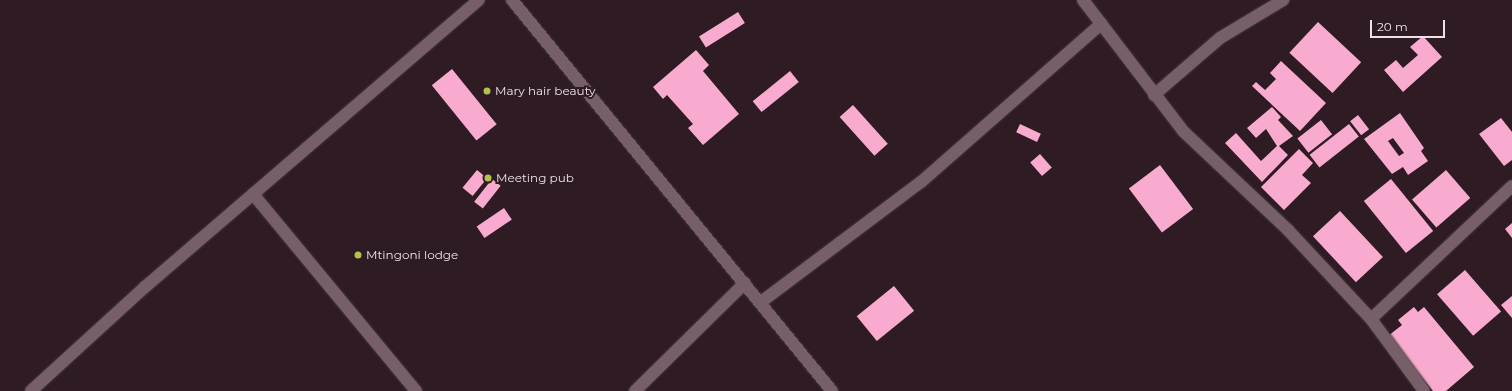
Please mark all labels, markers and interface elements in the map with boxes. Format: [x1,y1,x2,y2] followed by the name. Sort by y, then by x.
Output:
[1372,12,1447,38] scale bar
[1377,19,1408,34] text: 20 m
[495,84,596,98] place label: Mary hair beauty
[482,86,492,96] marker: Mary hair beauty
[496,171,574,185] place label: Meeting pub
[483,173,493,183] marker: Meeting pub
[366,248,458,262] place label: Mtingoni lodge
[353,250,363,260] marker: Mtingoni lodge

